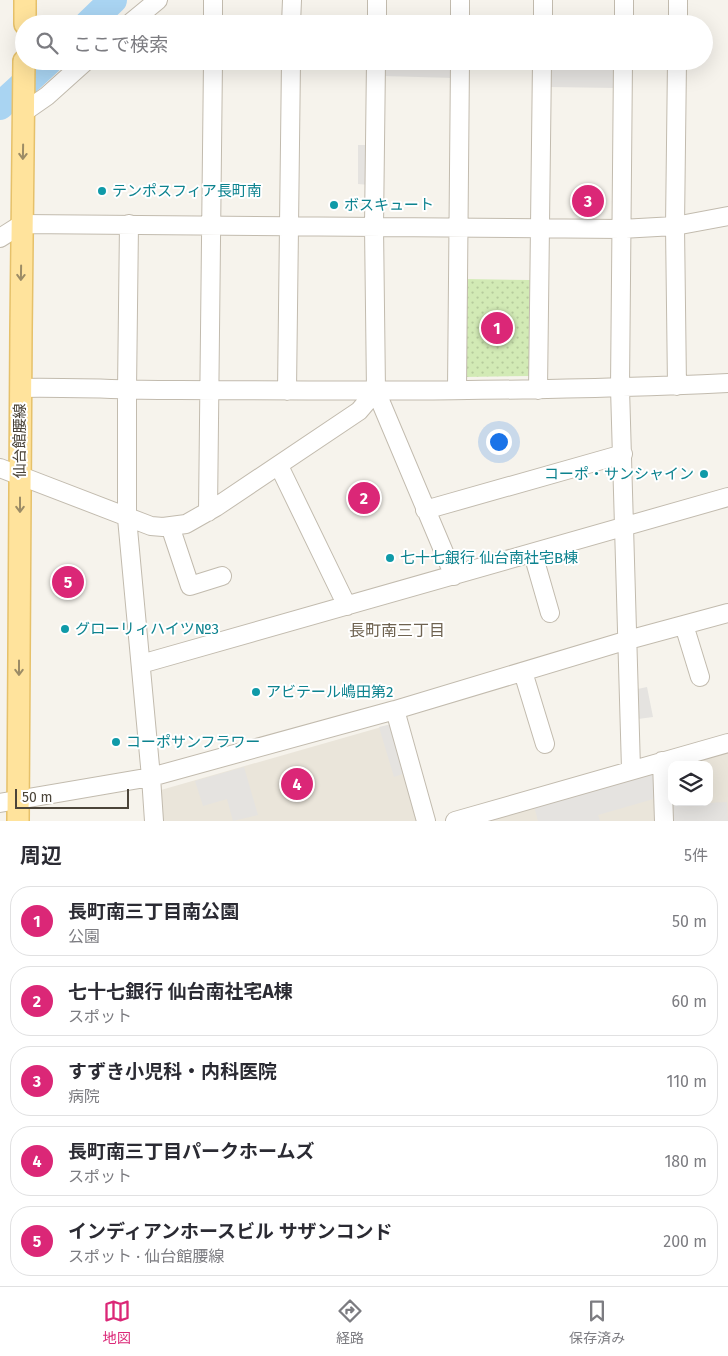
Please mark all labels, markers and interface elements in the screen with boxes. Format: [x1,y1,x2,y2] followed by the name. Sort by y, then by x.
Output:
[15,15,713,70] search box
[33,29,61,57] icon: search
[73,33,168,56] text: ここで検索
[18,144,28,160] one-way arrow
[112,182,262,200] place label: テンポスフィア長町南
[572,182,604,220] pin: 3
[96,185,108,197] marker: テンポスフィア長町南
[344,196,434,214] place label: ボスキュート
[328,199,340,211] marker: ボスキュート
[16,264,26,280] one-way arrow
[481,309,513,347] pin: 1
[11,403,29,479] street label: 仙台館腰線
[486,429,512,455] your location
[544,465,694,483] place label: コーポ・サンシャイン
[698,468,710,480] marker: コーポ・サンシャイン
[348,479,380,517] pin: 2
[15,496,25,513] one-way arrow
[400,549,578,567] place label: 七十七銀行 仙台南社宅B棟
[384,552,396,564] marker: 七十七銀行 仙台南社宅B棟
[52,563,84,601] pin: 5
[75,620,219,638] place label: グローリィハイツ№3
[349,621,445,640] district label: 長町南三丁目
[59,623,71,635] marker: グローリィハイツ№3
[14,659,24,675] one-way arrow
[266,683,393,701] place label: アビテール嶋田第2
[250,686,262,698] marker: アビテール嶋田第2
[126,733,261,751] place label: コーポサンフラワー
[110,736,122,748] marker: コーポサンフラワー
[668,761,713,806] map controls
[668,761,713,806] button: layers
[281,765,313,803] pin: 4
[15,786,129,809] scale bar
[22,789,53,806] text: 50 m
[20,843,62,869] text: 周辺
[684,846,708,865] text: 5件
[68,900,239,923] text: 長町南三丁目南公園
[33,912,41,931] text: 1
[672,912,707,931] text: 50 m
[68,927,100,946] text: 公園
[68,980,293,1003] text: 七十七銀行 仙台南社宅A棟
[33,992,41,1011] text: 2
[672,992,707,1011] text: 60 m
[68,1007,132,1026] text: スポット
[68,1060,277,1083] text: すずき小児科・内科医院
[33,1072,41,1091] text: 3
[666,1072,707,1091] text: 110 m
[68,1087,100,1106] text: 病院
[68,1140,314,1163] text: 長町南三丁目パークホームズ
[32,1152,42,1171] text: 4
[664,1152,707,1171] text: 180 m
[68,1167,132,1186] text: スポット
[68,1220,392,1243] text: インディアンホースビル サザンコンド
[33,1232,41,1251] text: 5
[663,1232,707,1251] text: 200 m
[68,1247,224,1266] text: スポット · 仙台館腰線
[103,1297,131,1347] tab: 地図
[336,1297,364,1347] tab: 経路
[569,1297,625,1347] tab: 保存済み

